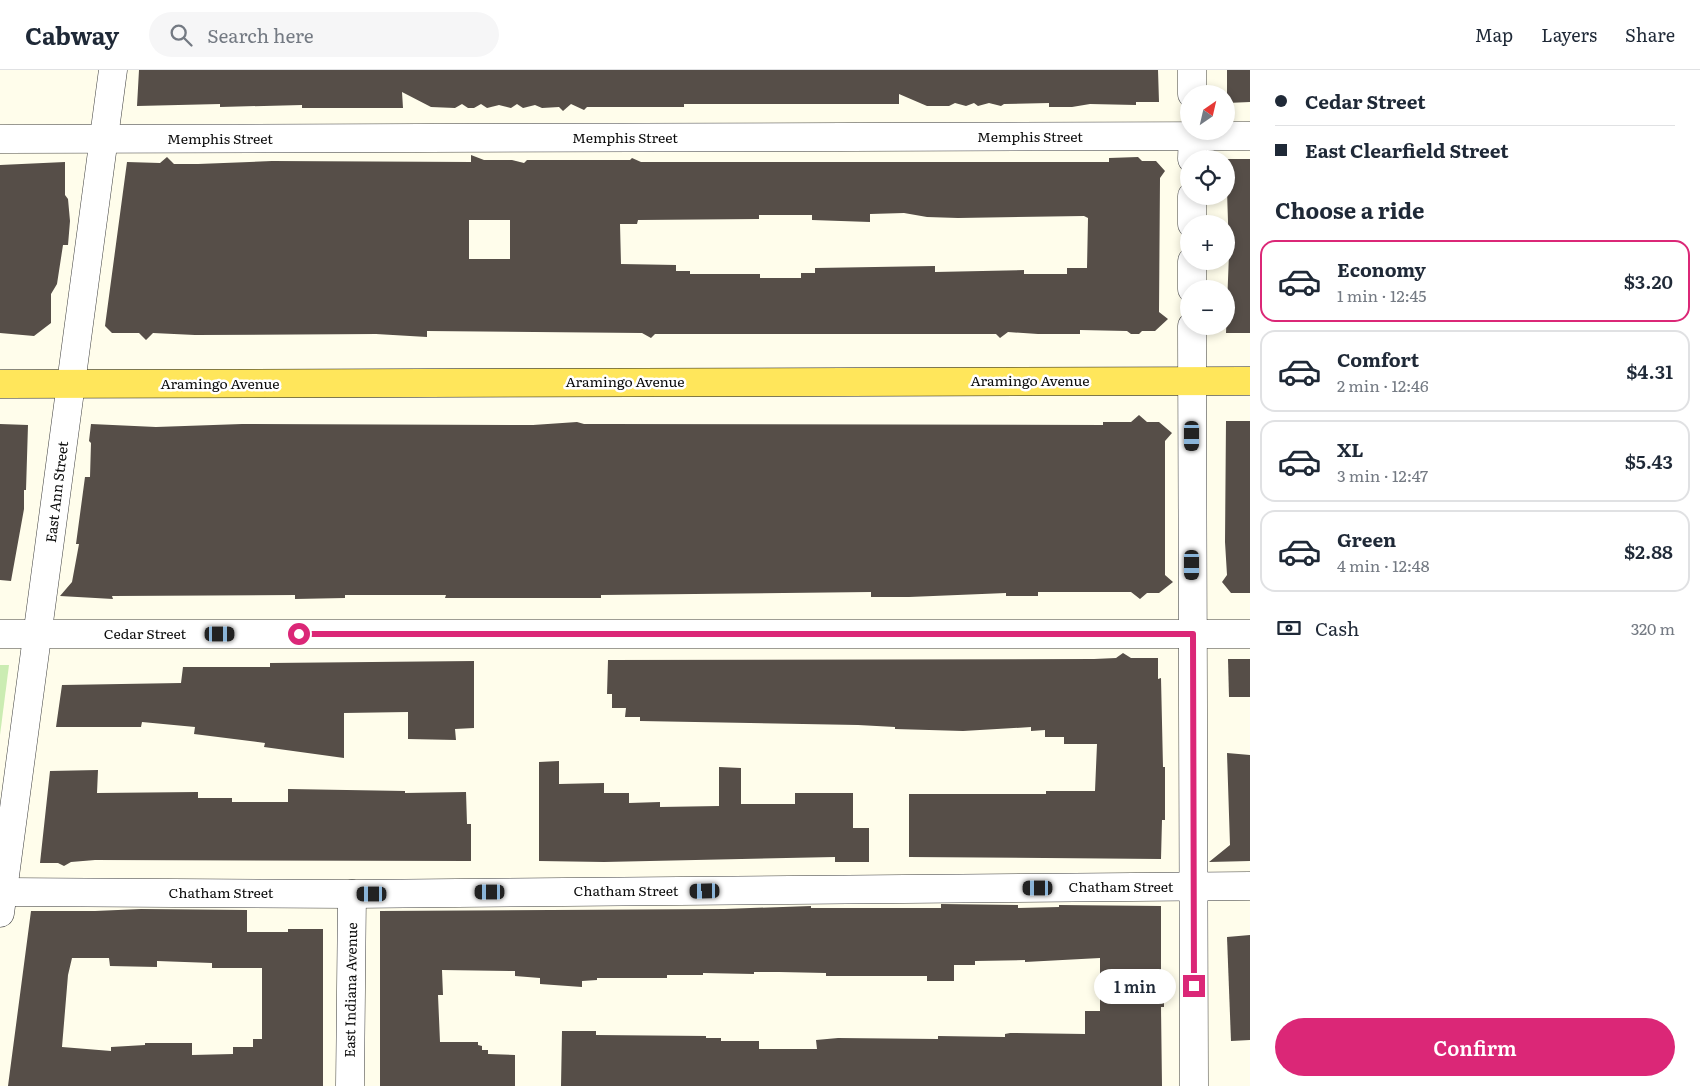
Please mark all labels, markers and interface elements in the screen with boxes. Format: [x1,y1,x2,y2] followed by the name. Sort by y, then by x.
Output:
[149,12,499,57] search box
[25,17,119,52] text: Cabway
[167,21,195,49] icon: search
[207,21,314,49] text: Search here
[1475,21,1513,48] text: Map
[1541,21,1597,48] text: Layers
[1625,21,1675,48] text: Share
[1180,85,1235,140] north arrow
[1180,85,1235,335] map controls
[1305,87,1426,115] text: Cedar Street
[977,126,1083,146] street label: Memphis Street
[572,127,678,147] street label: Memphis Street
[167,128,273,148] street label: Memphis Street
[1305,136,1509,164] text: East Clearfield Street
[1180,150,1235,205] button: locate
[1275,193,1424,226] text: Choose a ride
[1180,215,1235,270] button: +
[1337,255,1426,283] text: Economy
[1277,259,1322,304] icon: car
[1624,267,1673,295] text: $3.20
[1180,280,1235,335] button: −
[1337,283,1426,307] text: 1 min · 12:45
[1337,345,1419,373] text: Comfort
[1277,349,1322,394] icon: car
[1626,357,1673,385] text: $4.31
[970,370,1090,390] street label: Aramingo Avenue
[565,371,685,391] street label: Aramingo Avenue
[160,373,280,393] street label: Aramingo Avenue
[1337,373,1429,397] text: 2 min · 12:46
[1184,421,1199,451] car
[1337,435,1364,463] text: XL
[1277,439,1322,484] icon: car
[40,440,72,544] street label: East Ann Street
[1625,447,1673,475] text: $5.43
[1337,463,1428,487] text: 3 min · 12:47
[1337,525,1396,553] text: Green
[1277,529,1322,574] icon: car
[1624,537,1673,565] text: $2.88
[1184,550,1199,580] car
[1337,553,1429,577] text: 4 min · 12:48
[1275,614,1303,642] icon: cash
[1315,614,1359,642] text: Cash
[1631,616,1675,640] text: 320 m
[104,623,187,643] street label: Cedar Street
[288,623,310,645] route start
[205,627,235,642] car
[1069,876,1174,896] street label: Chatham Street
[574,880,679,900] street label: Chatham Street
[1023,881,1053,896] car
[169,882,274,902] street label: Chatham Street
[689,883,720,899] car
[475,885,505,900] car
[357,887,387,902] car
[339,922,361,1058] street label: East Indiana Avenue
[1094,968,1176,1004] callout: 1 min
[1114,974,1156,998] text: 1 min
[1183,975,1205,997] route end
[1275,1018,1675,1076] button: Confirm

